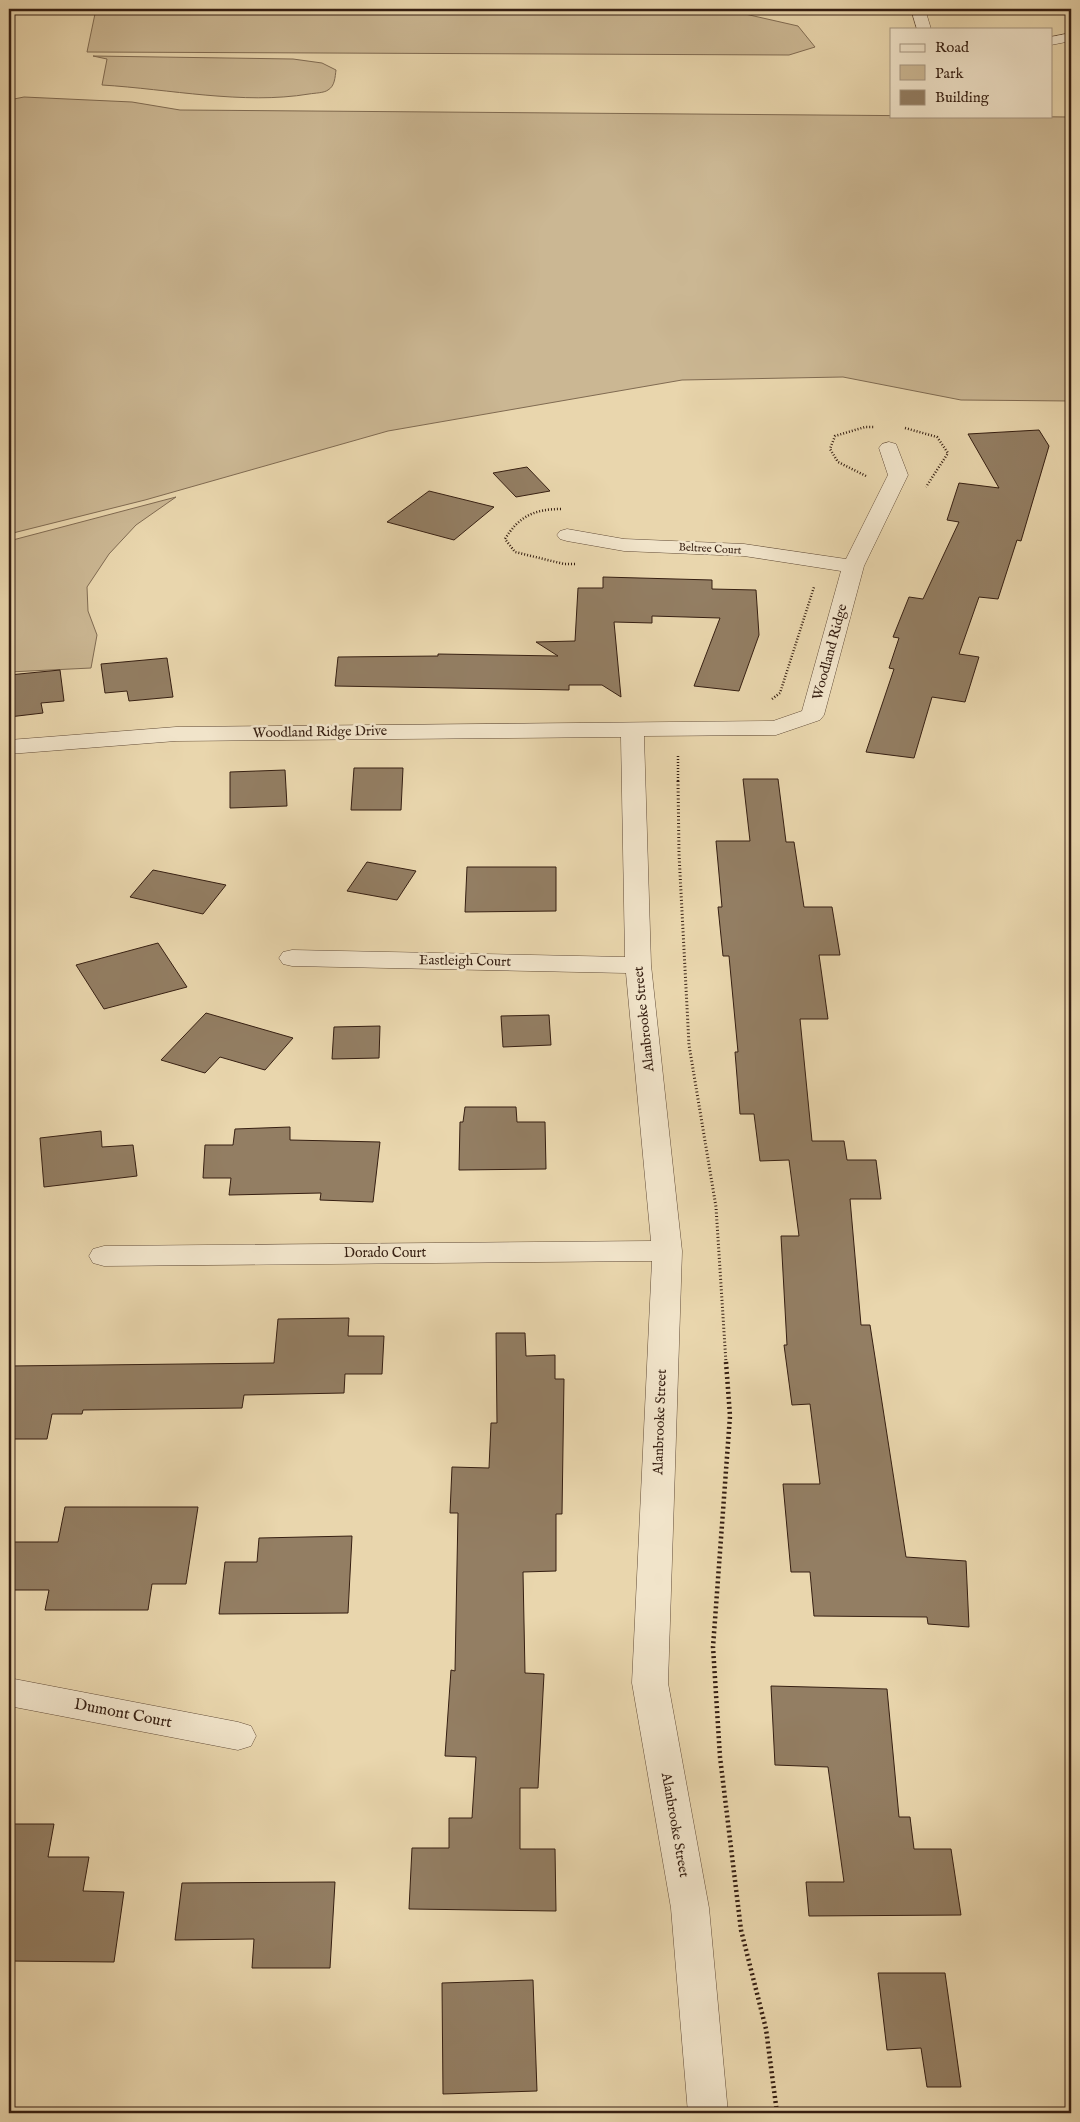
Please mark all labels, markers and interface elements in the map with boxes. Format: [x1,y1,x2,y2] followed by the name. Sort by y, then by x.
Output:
[890,28,1052,118] legend
[935,38,970,57] text: Road
[935,64,965,83] text: Park
[935,88,990,107] text: Building
[678,540,742,558] street label: Beltree Court
[809,601,852,702] street label: Woodland Ridge
[253,722,388,742] street label: Woodland Ridge Drive
[419,951,511,971] street label: Eastleigh Court
[629,965,659,1074] street label: Alanbrooke Street
[344,1244,427,1262] street label: Dorado Court
[649,1369,671,1476] street label: Alanbrooke Street
[72,1695,174,1733] street label: Dumont Court
[657,1770,693,1879] street label: Alanbrooke Street

